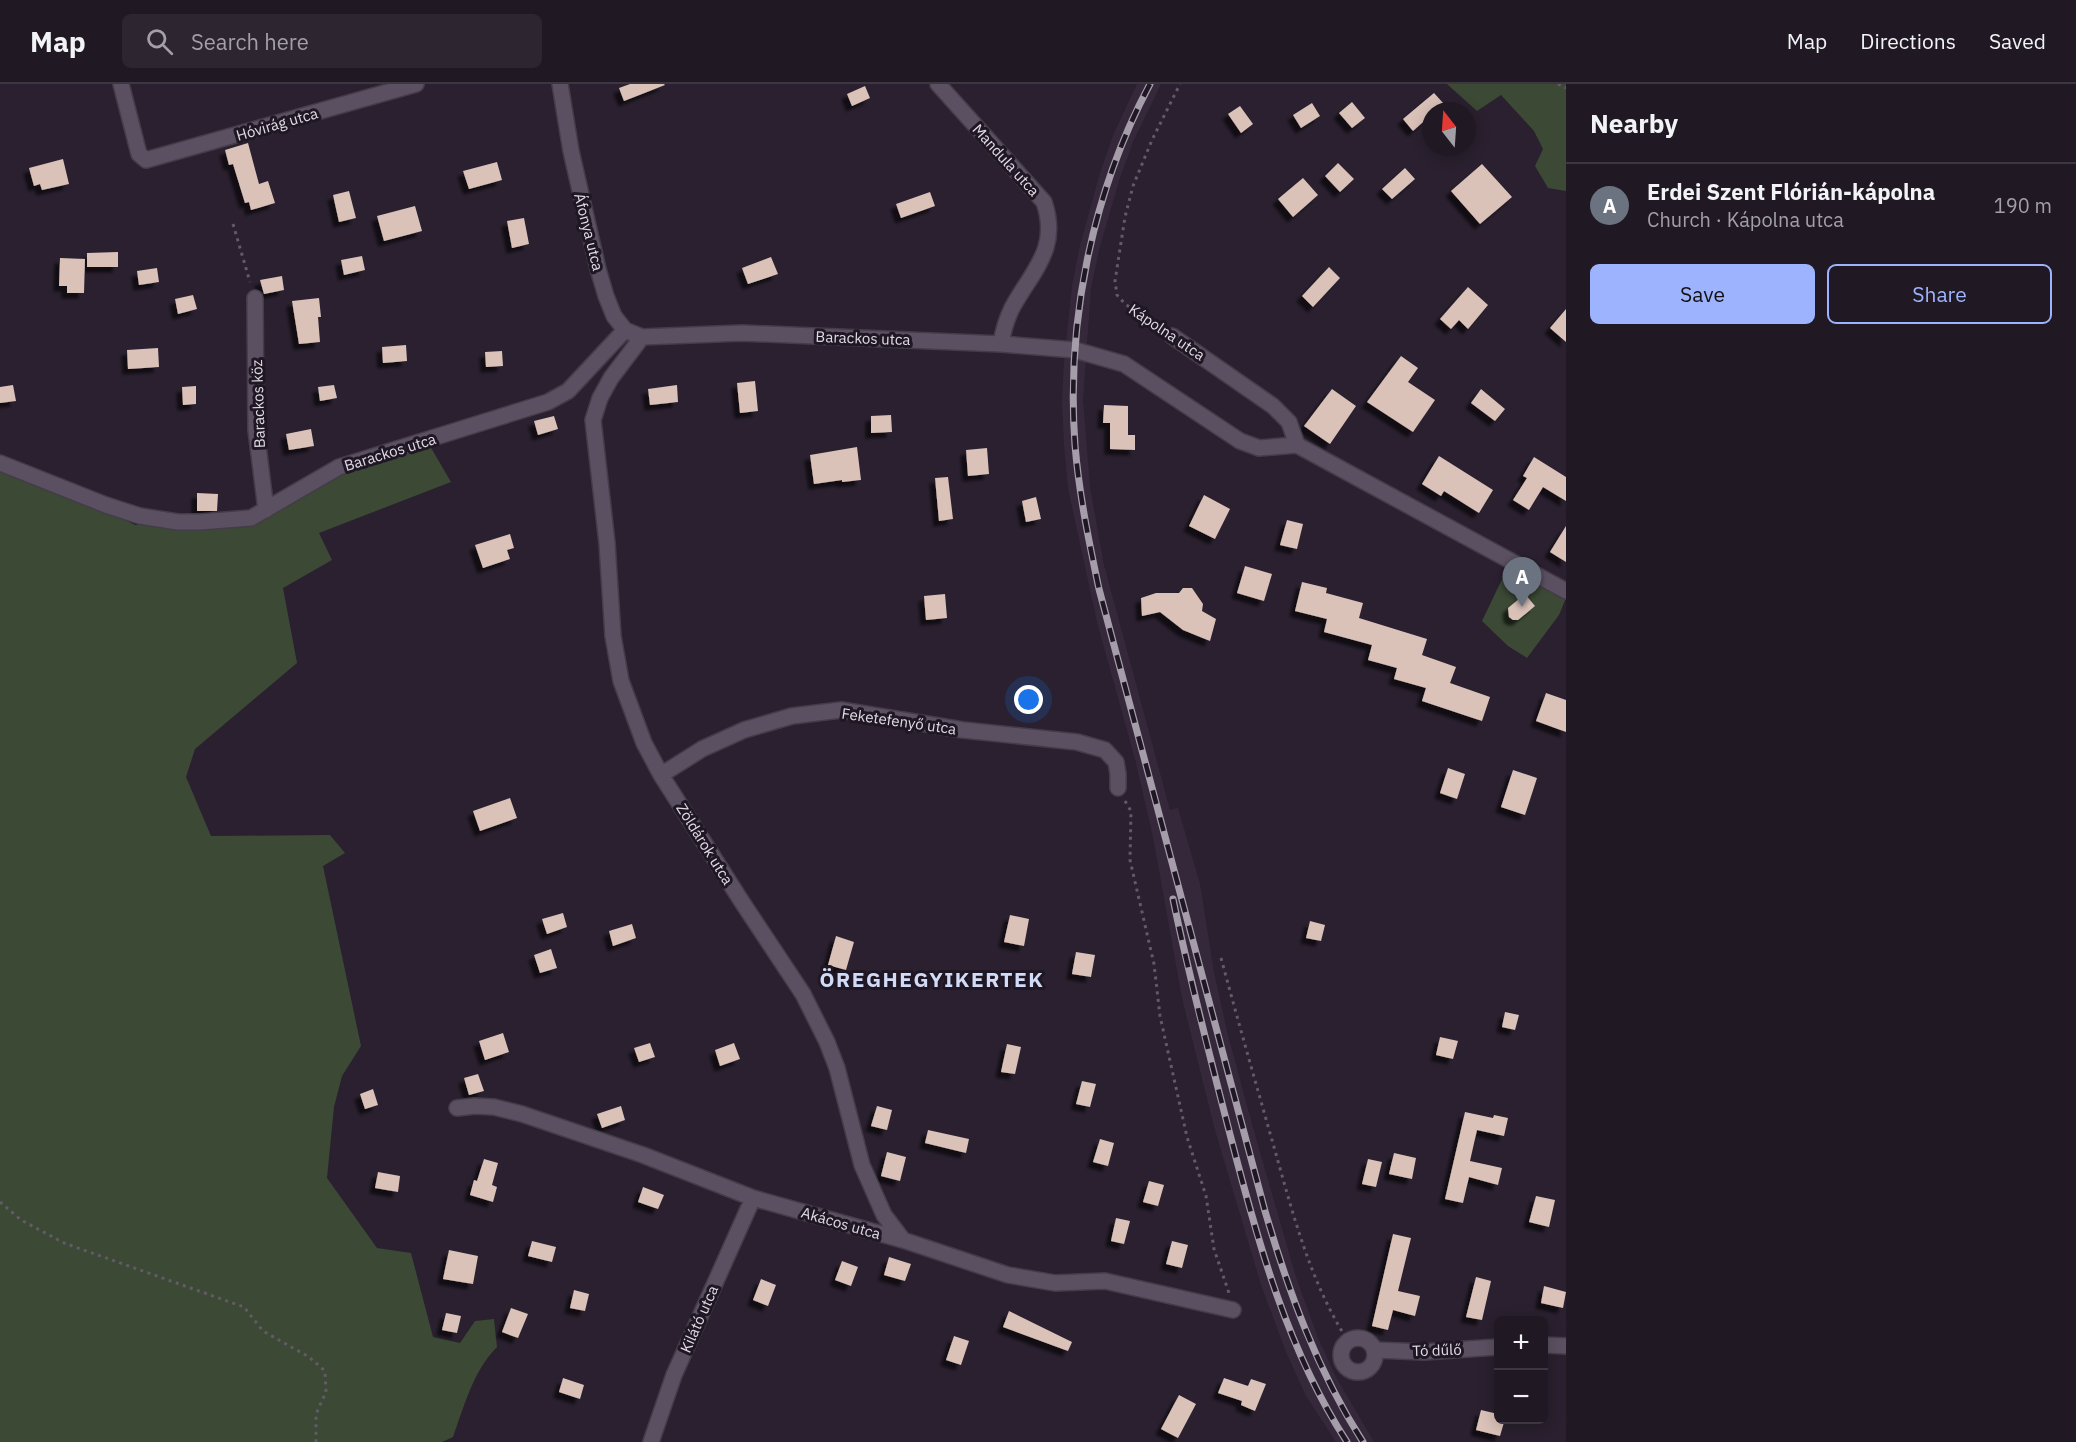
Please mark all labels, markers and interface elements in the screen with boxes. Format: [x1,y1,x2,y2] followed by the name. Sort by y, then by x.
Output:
[122,14,542,68] search box
[30,23,86,60] text: Map
[143,25,176,58] icon: search
[191,27,309,56] text: Search here
[1787,27,1827,55] text: Map
[1860,27,1956,55] text: Directions
[1989,27,2046,55] text: Saved
[1422,102,1476,156] north arrow
[234,103,320,145] street label: Hóvirág utca
[1590,106,1678,140] text: Nearby
[969,120,1043,200] street label: Mandula utca
[1647,177,1935,206] text: Erdei Szent Flórián-kápolna
[570,191,608,273] street label: Áfonya utca
[1603,192,1616,219] text: A
[1994,192,2052,219] text: 190 m
[1647,206,1844,233] text: Church · Kápolna utca
[1590,264,1815,324] button: Save
[1827,264,2052,324] button: Share
[1125,300,1209,364] street label: Kápolna utca
[815,327,911,349] street label: Barackos utca
[247,359,269,449] street label: Barackos köz
[342,429,438,475] street label: Barackos utca
[1502,558,1541,607] pin: A
[1014,685,1043,714] your location
[840,704,958,738] street label: Feketefenyő utca
[672,800,738,888] street label: Zöldárok utca
[820,965,1044,993] district label: ÖREGHEGYIKERTEK
[799,1203,883,1243] street label: Akácos utca
[676,1282,722,1356] street label: Kilátó utca
[1494,1316,1548,1424] map controls
[1494,1316,1548,1370] button: +
[1412,1340,1462,1360] street label: Tó dűlő
[1494,1370,1548,1424] button: −

